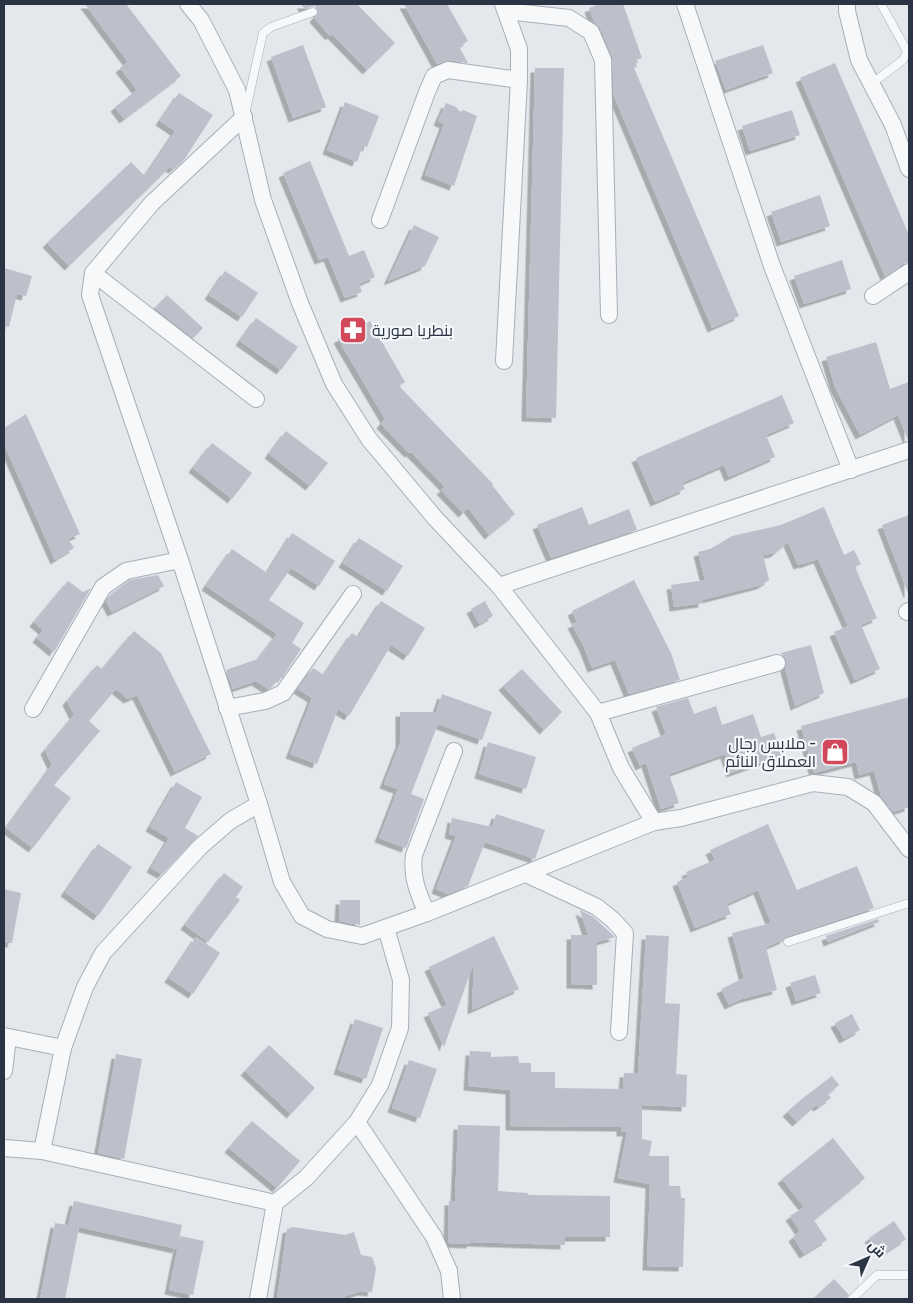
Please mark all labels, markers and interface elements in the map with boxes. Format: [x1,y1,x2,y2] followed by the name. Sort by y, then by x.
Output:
[338,315,368,345] pharmacy icon: بنطريا صورية
[372,321,453,340] place label: بنطريا صورية
[725,734,816,773] place label: ملابس رجال - العملاق النائم
[820,737,850,767] shop icon: ملابس رجال - العملاق النائم
[843,1233,893,1283] north arrow
[864,1236,890,1262] text: ش

